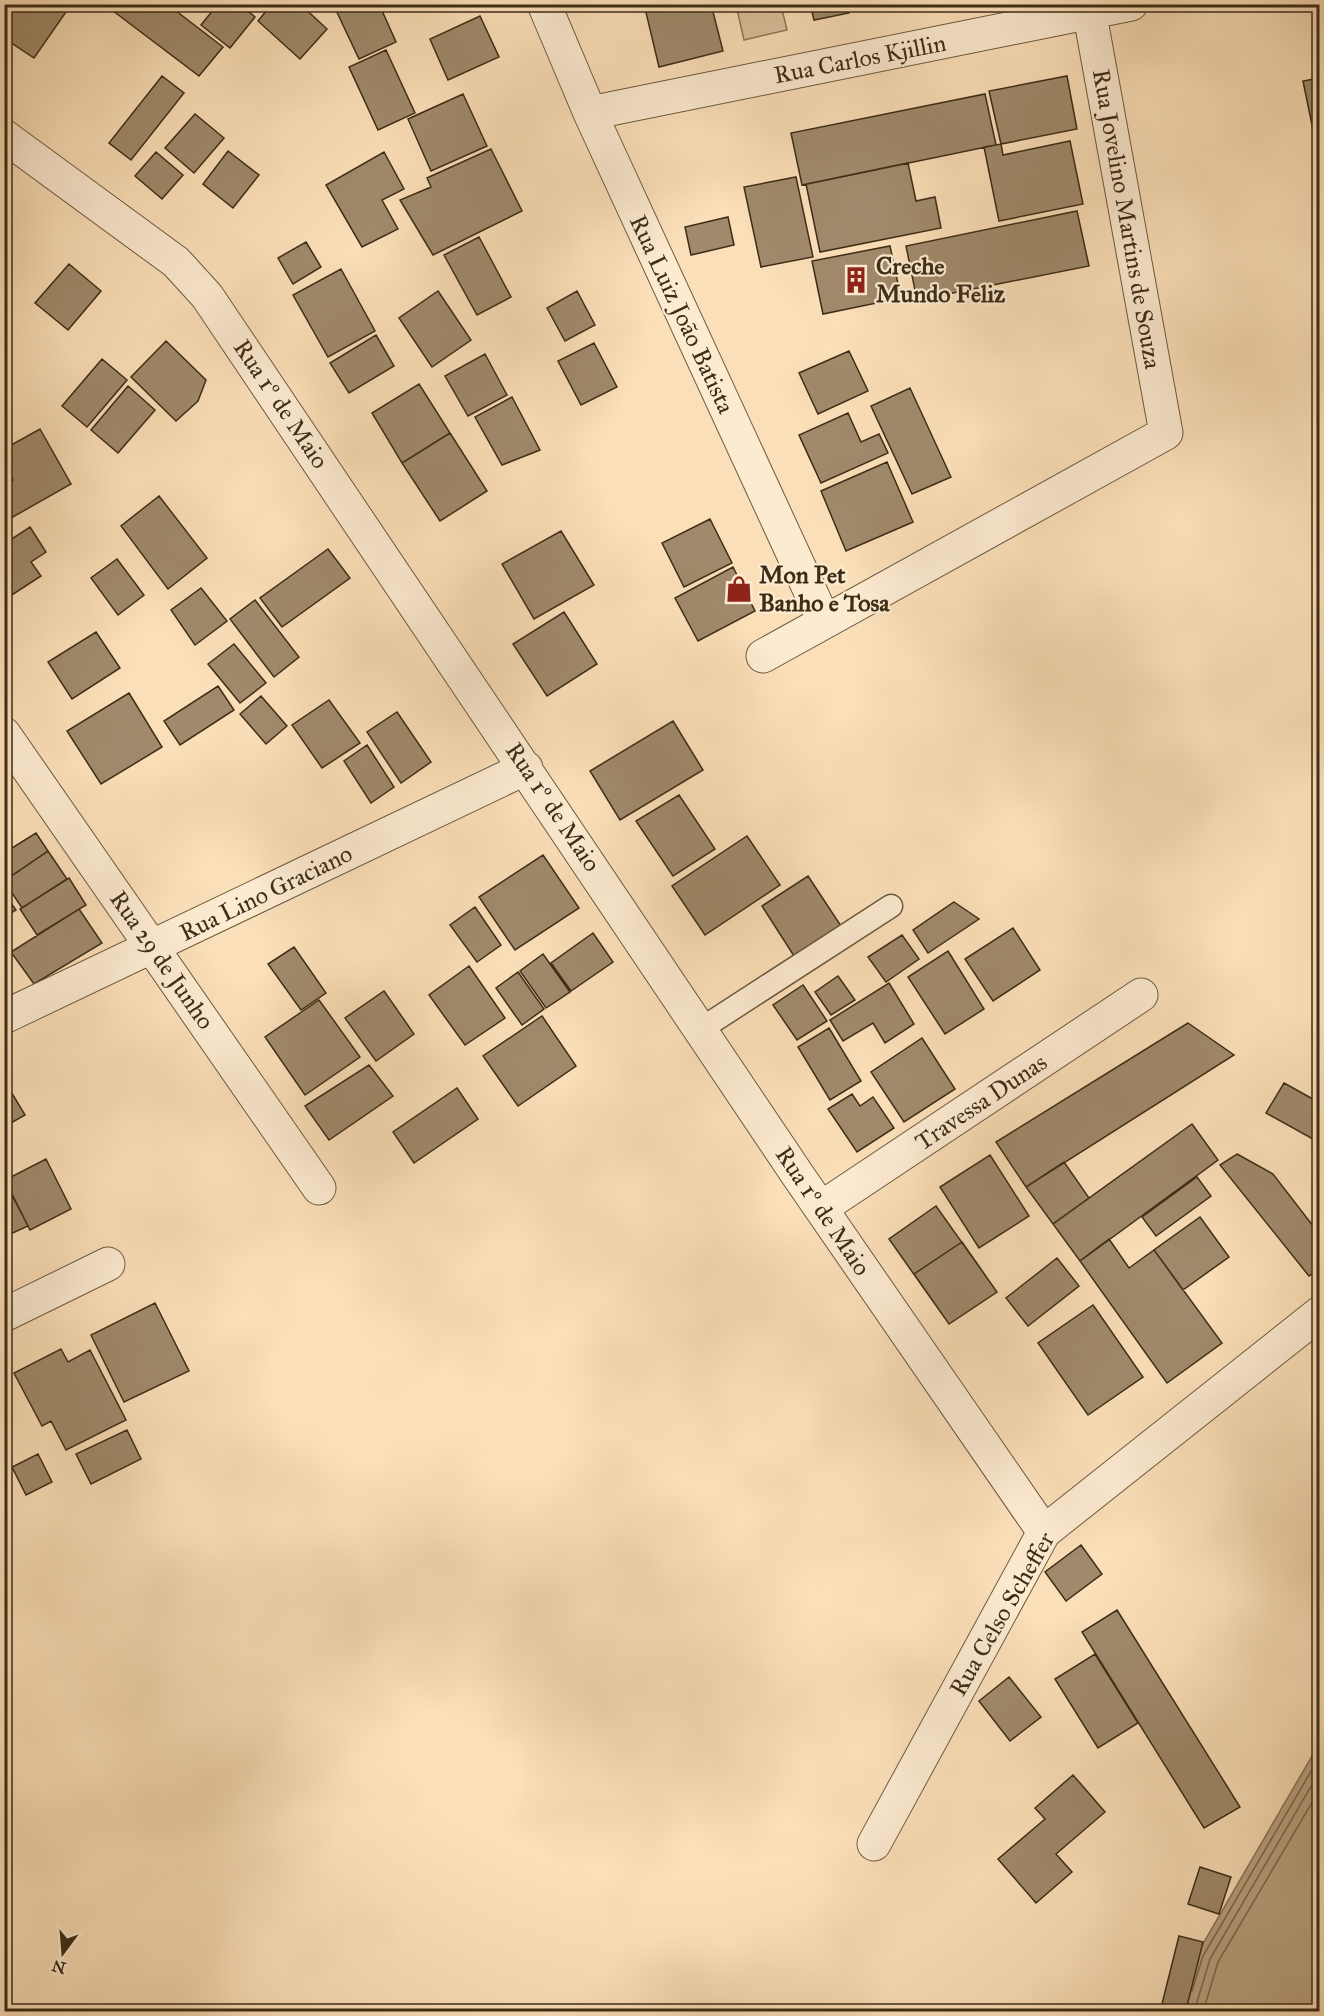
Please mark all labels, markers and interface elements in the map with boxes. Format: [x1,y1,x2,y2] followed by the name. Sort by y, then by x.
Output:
[771,28,949,90] street label: Rua Carlos Kjillin
[1086,67,1168,372] street label: Rua Jovelino Martins de Souza
[623,210,742,419] street label: Rua Luiz João Batista
[876,251,1006,309] place label: Creche Mundo Feliz
[841,265,871,295] building icon: Creche Mundo Feliz
[227,334,335,474] street label: Rua 1º de Maio
[759,560,890,618] place label: Mon Pet Banho e Tosa
[724,574,754,604] shop icon: Mon Pet Banho e Tosa
[499,737,607,877] street label: Rua 1º de Maio
[175,838,357,948] street label: Rua Lino Graciano
[103,885,221,1035] street label: Rua 29 de Junho
[909,1047,1053,1157] street label: Travessa Dunas
[769,1141,877,1281] street label: Rua 1º de Maio
[943,1527,1061,1701] street label: Rua Celso Scheffer
[33,1923,93,1983] north arrow
[49,1956,68,1978] text: N

